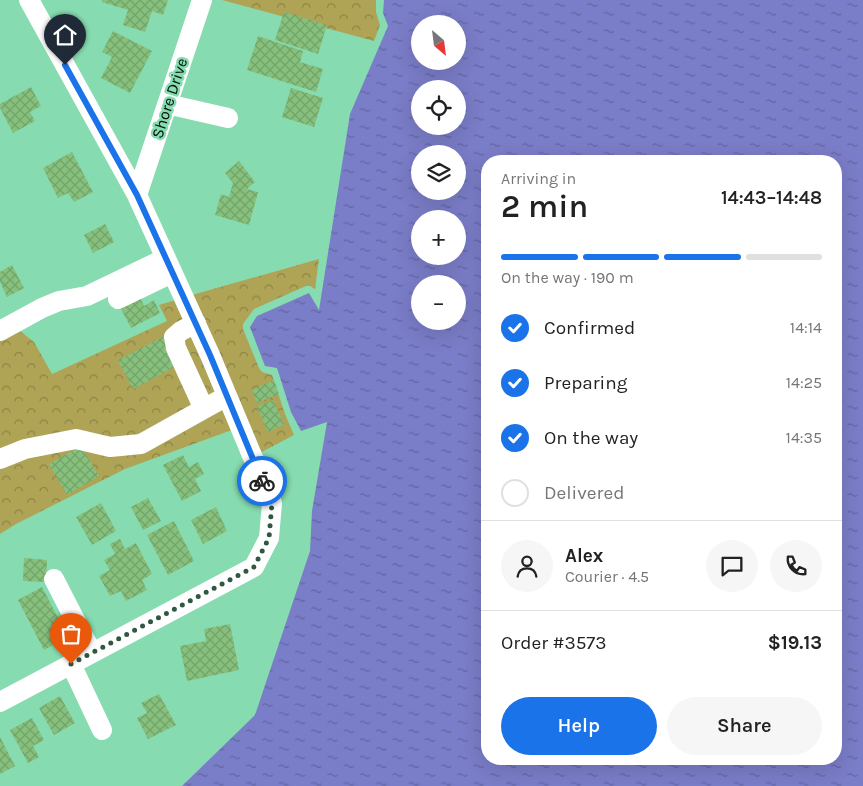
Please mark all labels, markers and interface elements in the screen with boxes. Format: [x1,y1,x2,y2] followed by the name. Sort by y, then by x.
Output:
[44,14,86,65] pin
[411,15,466,70] north arrow
[411,15,466,330] map controls
[51,21,79,49] icon: home
[148,56,191,141] street label: Shore Drive
[411,80,466,135] button: locate
[411,145,466,200] button: layers
[501,169,576,188] text: Arriving in
[721,187,822,209] text: 14:43–14:48
[501,188,588,225] text: 2 min
[411,210,466,265] button: +
[501,268,634,287] text: On the way · 190 m
[411,275,466,330] button: −
[501,314,529,342] icon: check
[544,317,635,339] text: Confirmed
[790,318,822,337] text: 14:14
[501,369,529,397] icon: check
[544,372,627,394] text: Preparing
[786,373,822,392] text: 14:25
[501,424,529,452] icon: check
[544,427,638,449] text: On the way
[786,428,822,447] text: 14:35
[237,456,287,506] courier
[248,467,276,495] icon: bike
[544,482,624,504] text: Delivered
[501,540,553,592] button: person
[706,540,758,592] button: chat
[770,540,822,592] button: phone
[565,545,603,567] text: Alex
[565,567,649,586] text: Courier · 4.5
[50,613,92,664] pin
[57,620,85,648] icon: bag
[501,632,607,654] text: Order #3573
[768,632,822,654] text: $19.13
[501,697,657,755] button: Help
[667,697,822,755] button: Share

